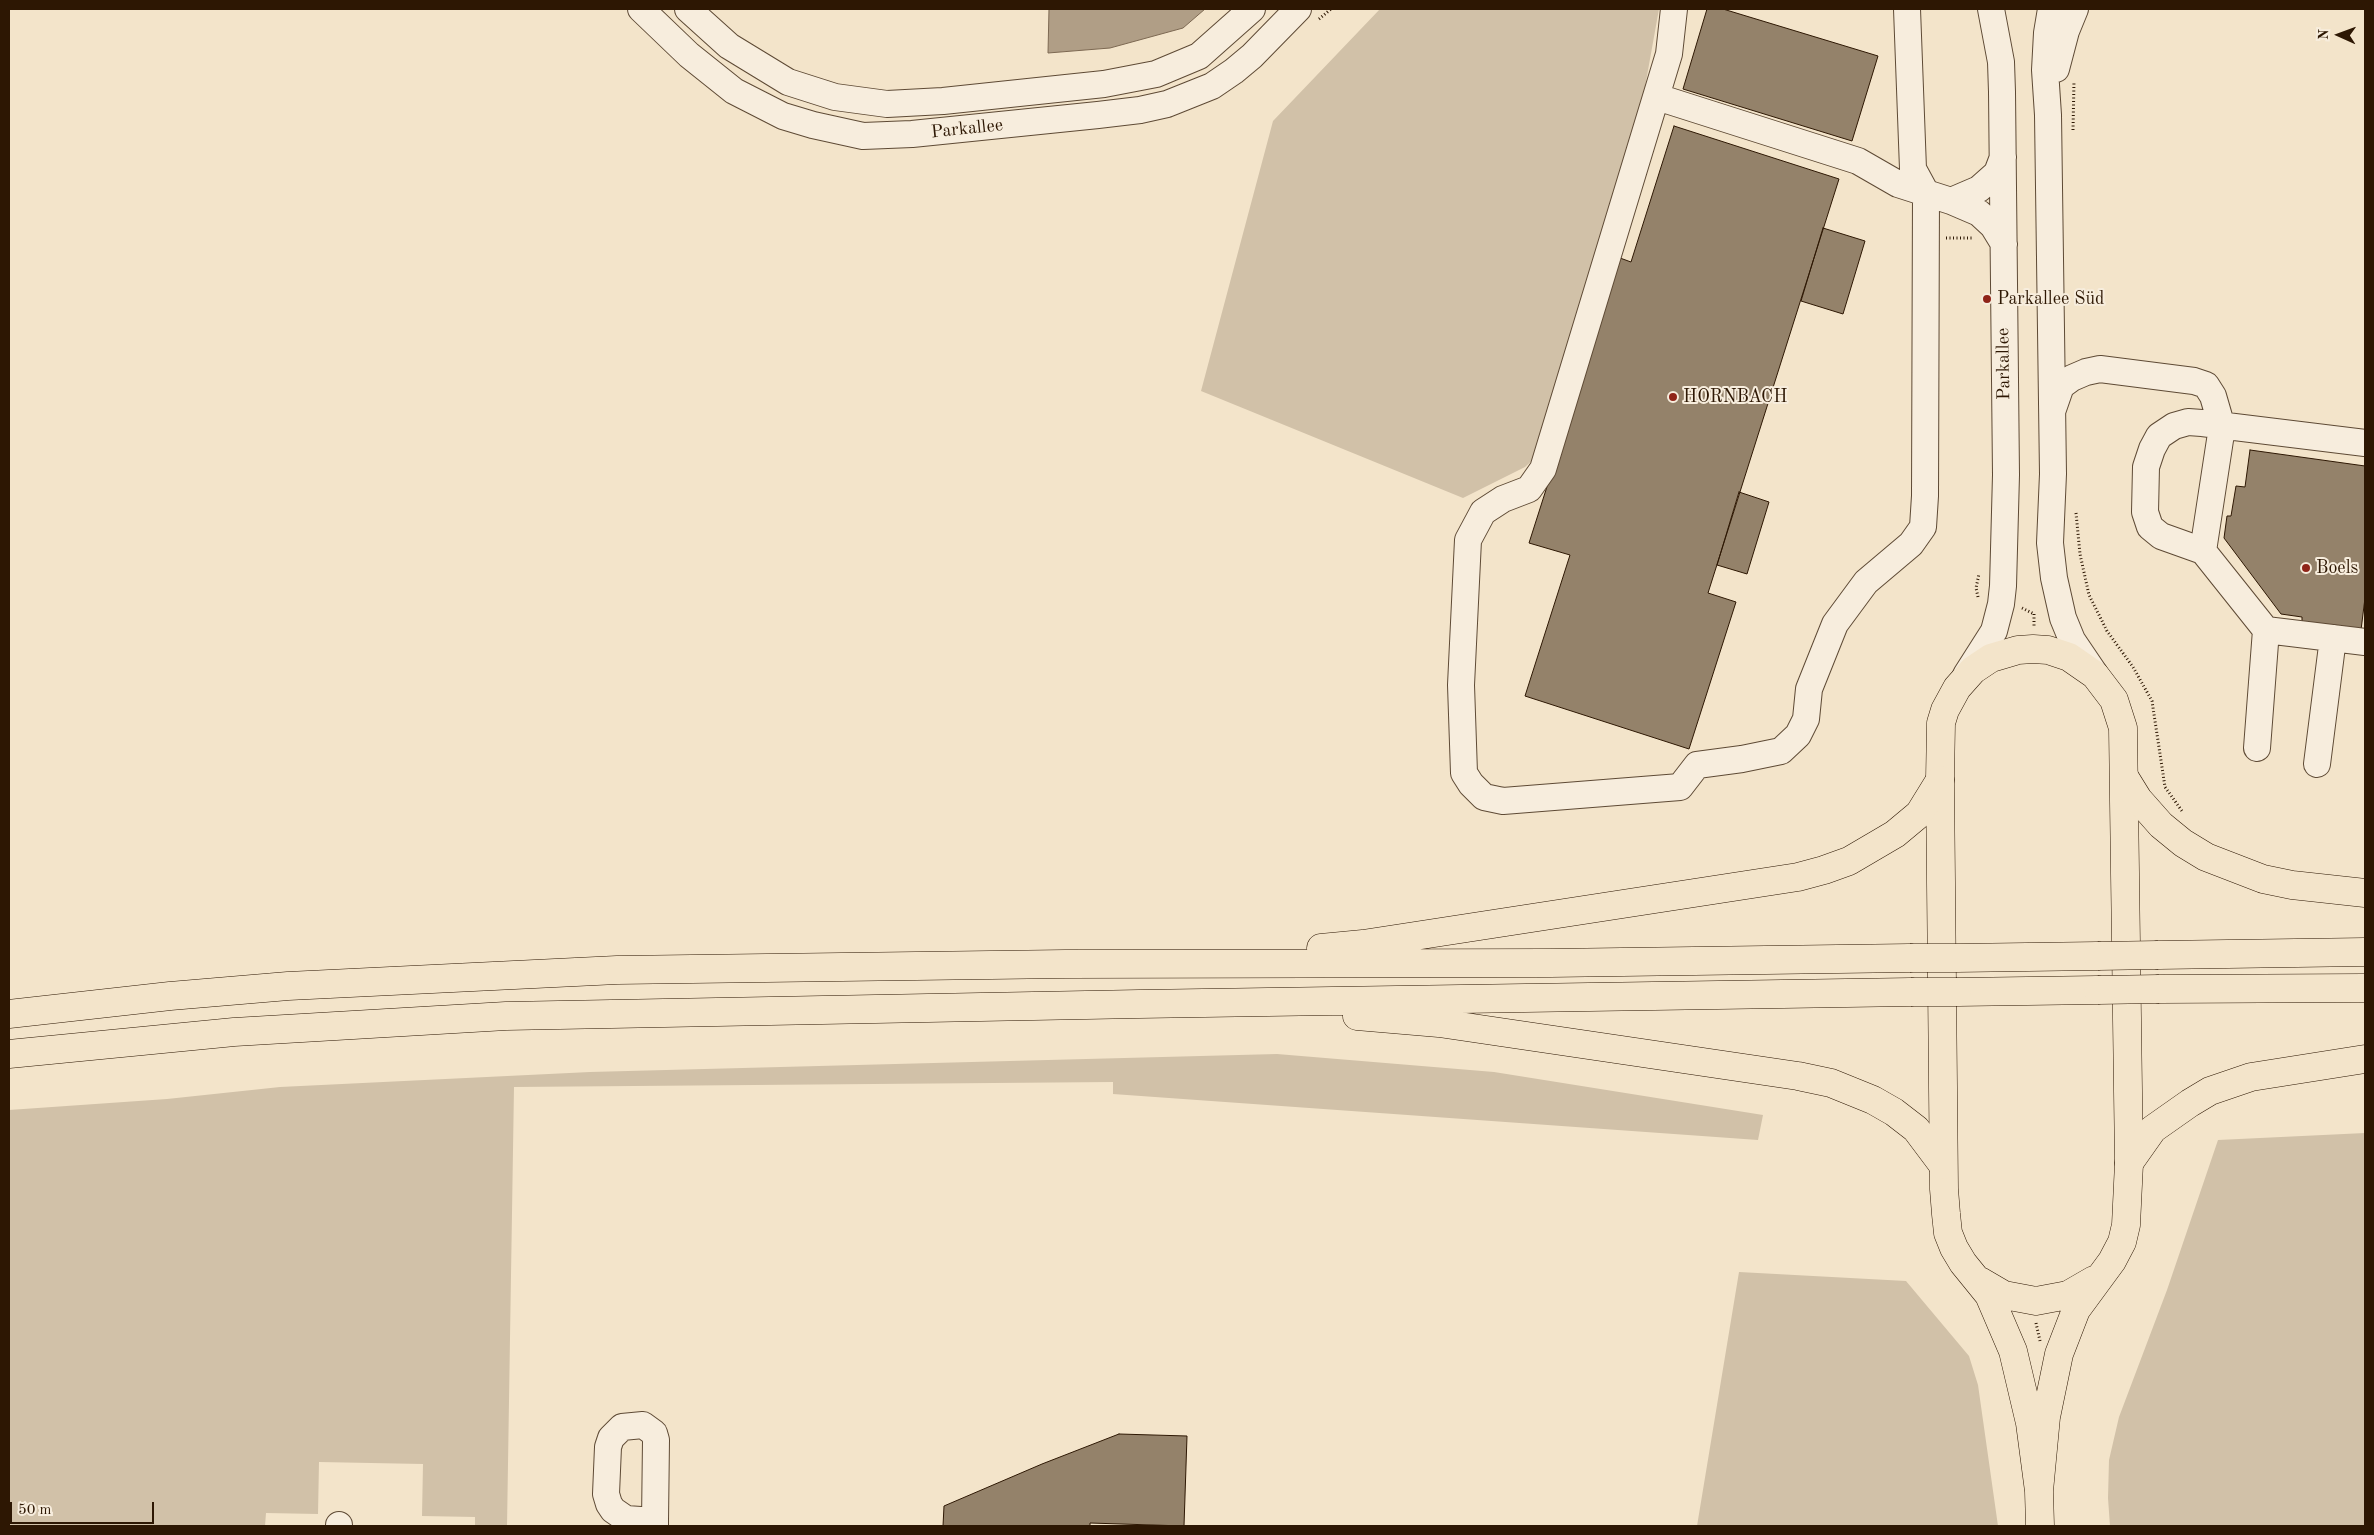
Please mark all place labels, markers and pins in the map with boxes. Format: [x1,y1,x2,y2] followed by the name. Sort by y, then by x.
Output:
[1997,288,2104,310] place label: Parkallee Süd
[1981,293,1993,305] marker: Parkallee Süd
[1683,386,1787,408] place label: HORNBACH
[1667,391,1679,403] marker: HORNBACH
[2316,557,2358,579] place label: Boels
[2300,562,2312,574] marker: Boels

